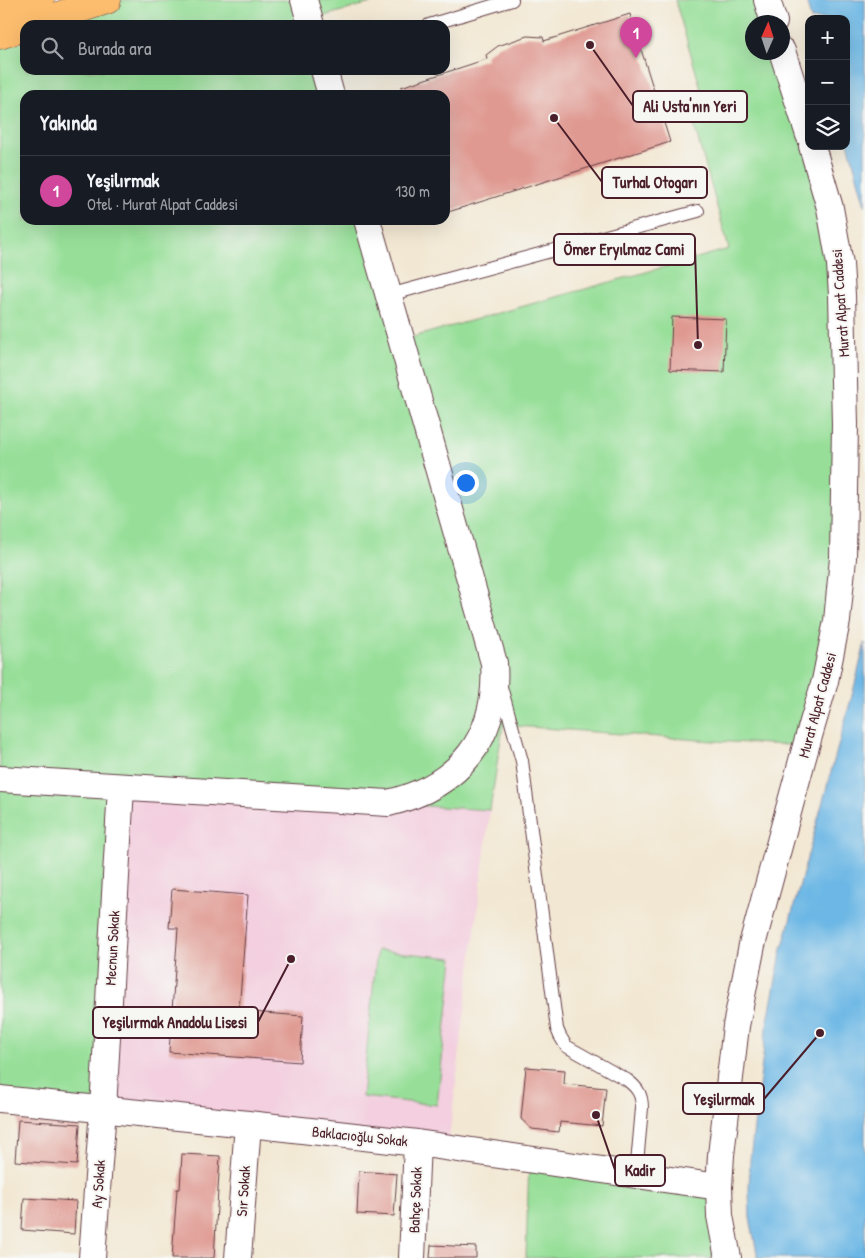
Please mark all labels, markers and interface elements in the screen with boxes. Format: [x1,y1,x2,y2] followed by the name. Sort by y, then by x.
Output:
[745,15,790,60] north arrow
[805,15,850,150] map controls
[805,15,850,60] button: +
[620,17,652,58] pin: 1
[20,20,450,75] search box
[38,34,66,62] icon: search
[78,35,151,61] text: Burada ara
[805,60,850,105] button: −
[633,91,747,122] callout: Ali Usta'nın Yeri
[643,95,737,117] text: Ali Usta'nın Yeri
[805,105,850,150] button: layers
[40,108,97,137] text: Yakında
[87,167,159,193] text: Yeşilırmak
[602,167,707,198] callout: Turhal Otogarı
[612,171,697,194] text: Turhal Otogarı
[53,180,59,202] text: 1
[395,180,430,202] text: 130 m
[87,193,238,215] text: Otel · Murat Alpat Caddesi
[554,234,695,265] callout: Ömer Eryılmaz Cami
[563,238,685,261] text: Ömer Eryılmaz Cami
[826,248,854,358] street label: Murat Alpat Caddesi
[453,470,479,496] your location
[793,650,841,760] street label: Murat Alpat Caddesi
[100,910,124,986] street label: Mecnun Sokak
[93,1007,258,1038] callout: Yeşilırmak Anadolu Lisesi
[103,1011,247,1033] text: Yeşilırmak Anadolu Lisesi
[683,1083,764,1114] callout: Yeşilırmak
[694,1088,755,1110] text: Yeşilırmak
[311,1121,409,1151] street label: Baklacıoğlu Sokak
[615,1155,665,1186] callout: Kadir
[86,1159,110,1209] street label: Ay Sokak
[625,1159,656,1181] text: Kadir
[231,1165,255,1217] street label: Sır Sokak
[403,1167,427,1233] street label: Bahçe Sokak

